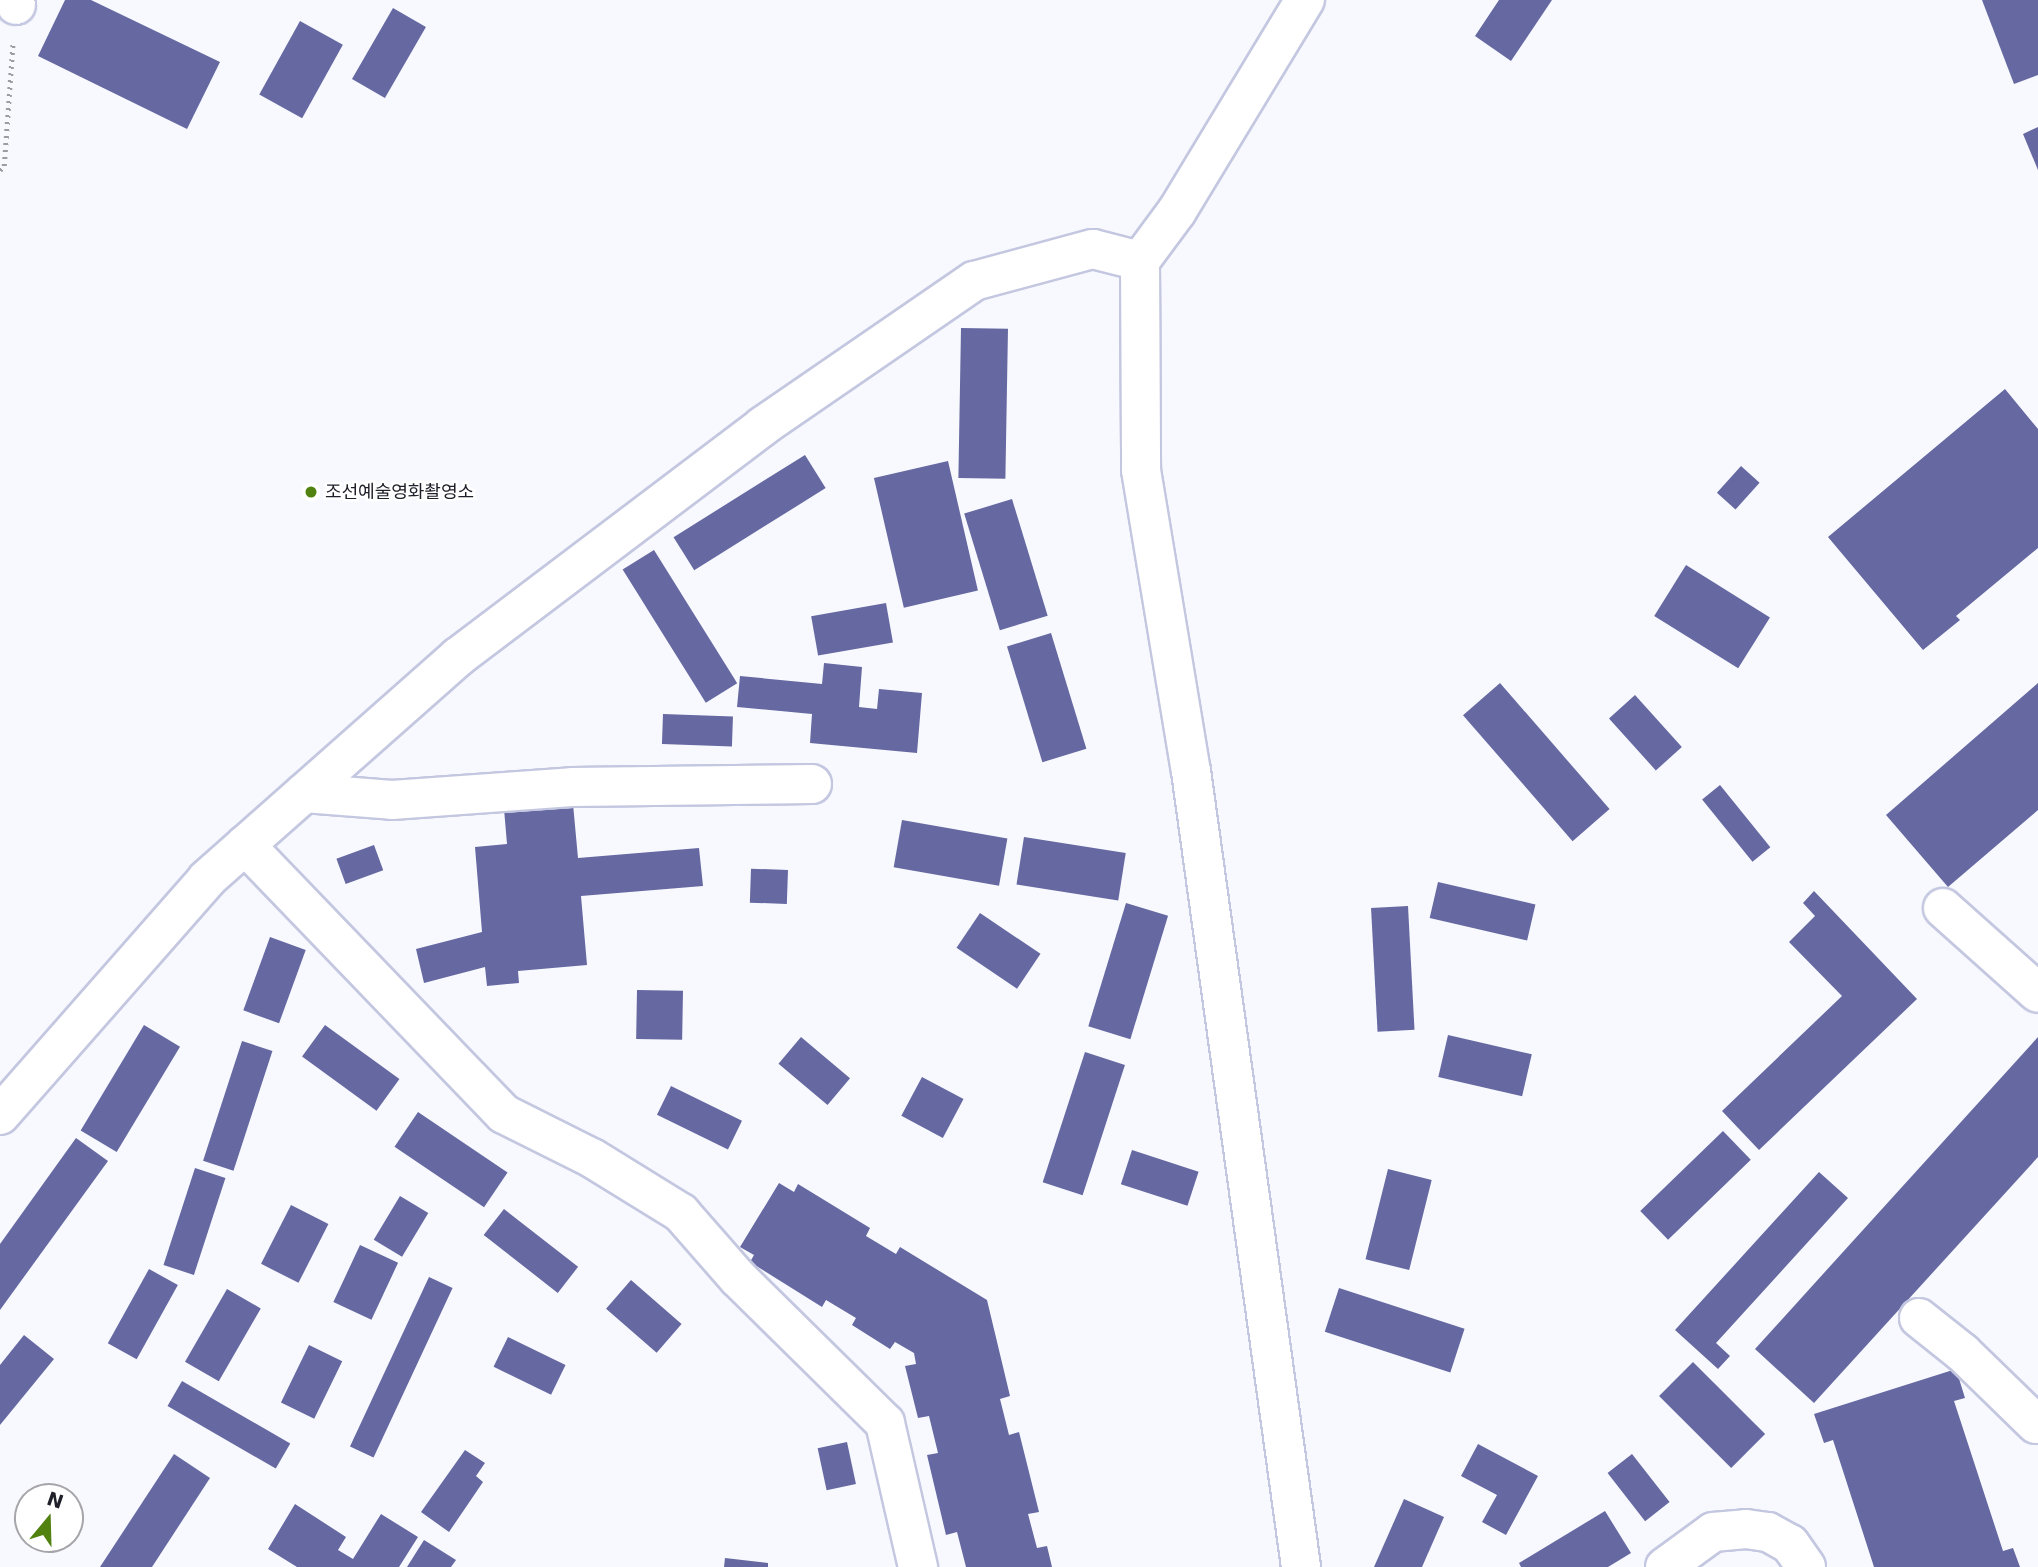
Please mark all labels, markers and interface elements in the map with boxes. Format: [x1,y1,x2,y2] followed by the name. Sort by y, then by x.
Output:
[325,481,474,503] place label: 조선예술영화촬영소
[303,484,319,500] marker: 조선예술영화촬영소
[14,1483,84,1553] north arrow
[44,1487,66,1513] text: N

